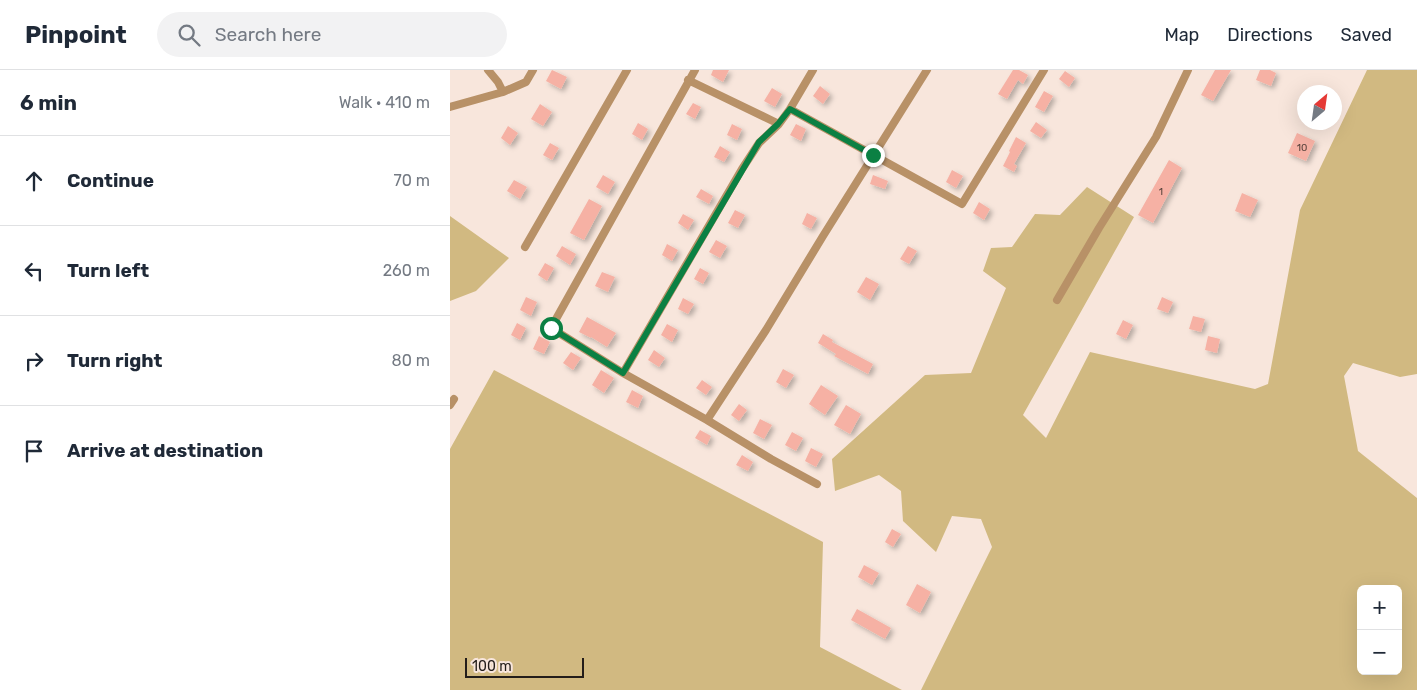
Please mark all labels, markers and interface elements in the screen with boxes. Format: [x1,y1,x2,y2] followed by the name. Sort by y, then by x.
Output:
[157,12,507,57] search box
[25,21,127,49] text: Pinpoint
[175,21,203,49] icon: search
[215,23,321,46] text: Search here
[1164,24,1199,46] text: Map
[1227,24,1313,46] text: Directions
[1341,24,1392,46] text: Saved
[1297,85,1342,130] north arrow
[20,90,77,115] text: 6 min
[339,93,430,112] text: Walk · 410 m
[1297,142,1307,154] house number: 10
[862,144,885,167] route end
[20,167,48,195] icon: ahead
[67,169,154,192] text: Continue
[393,171,430,190] text: 70 m
[1159,186,1163,198] house number: 1
[20,257,48,285] icon: left
[67,259,149,282] text: Turn left
[383,261,430,280] text: 260 m
[540,317,563,340] route start
[20,347,48,375] icon: right
[67,349,162,372] text: Turn right
[392,351,430,370] text: 80 m
[20,437,48,465] icon: arrive
[67,439,263,462] text: Arrive at destination
[1357,585,1402,675] map controls
[1357,585,1402,630] button: +
[1357,630,1402,675] button: −
[465,655,584,678] scale bar
[472,658,512,675] text: 100 m

